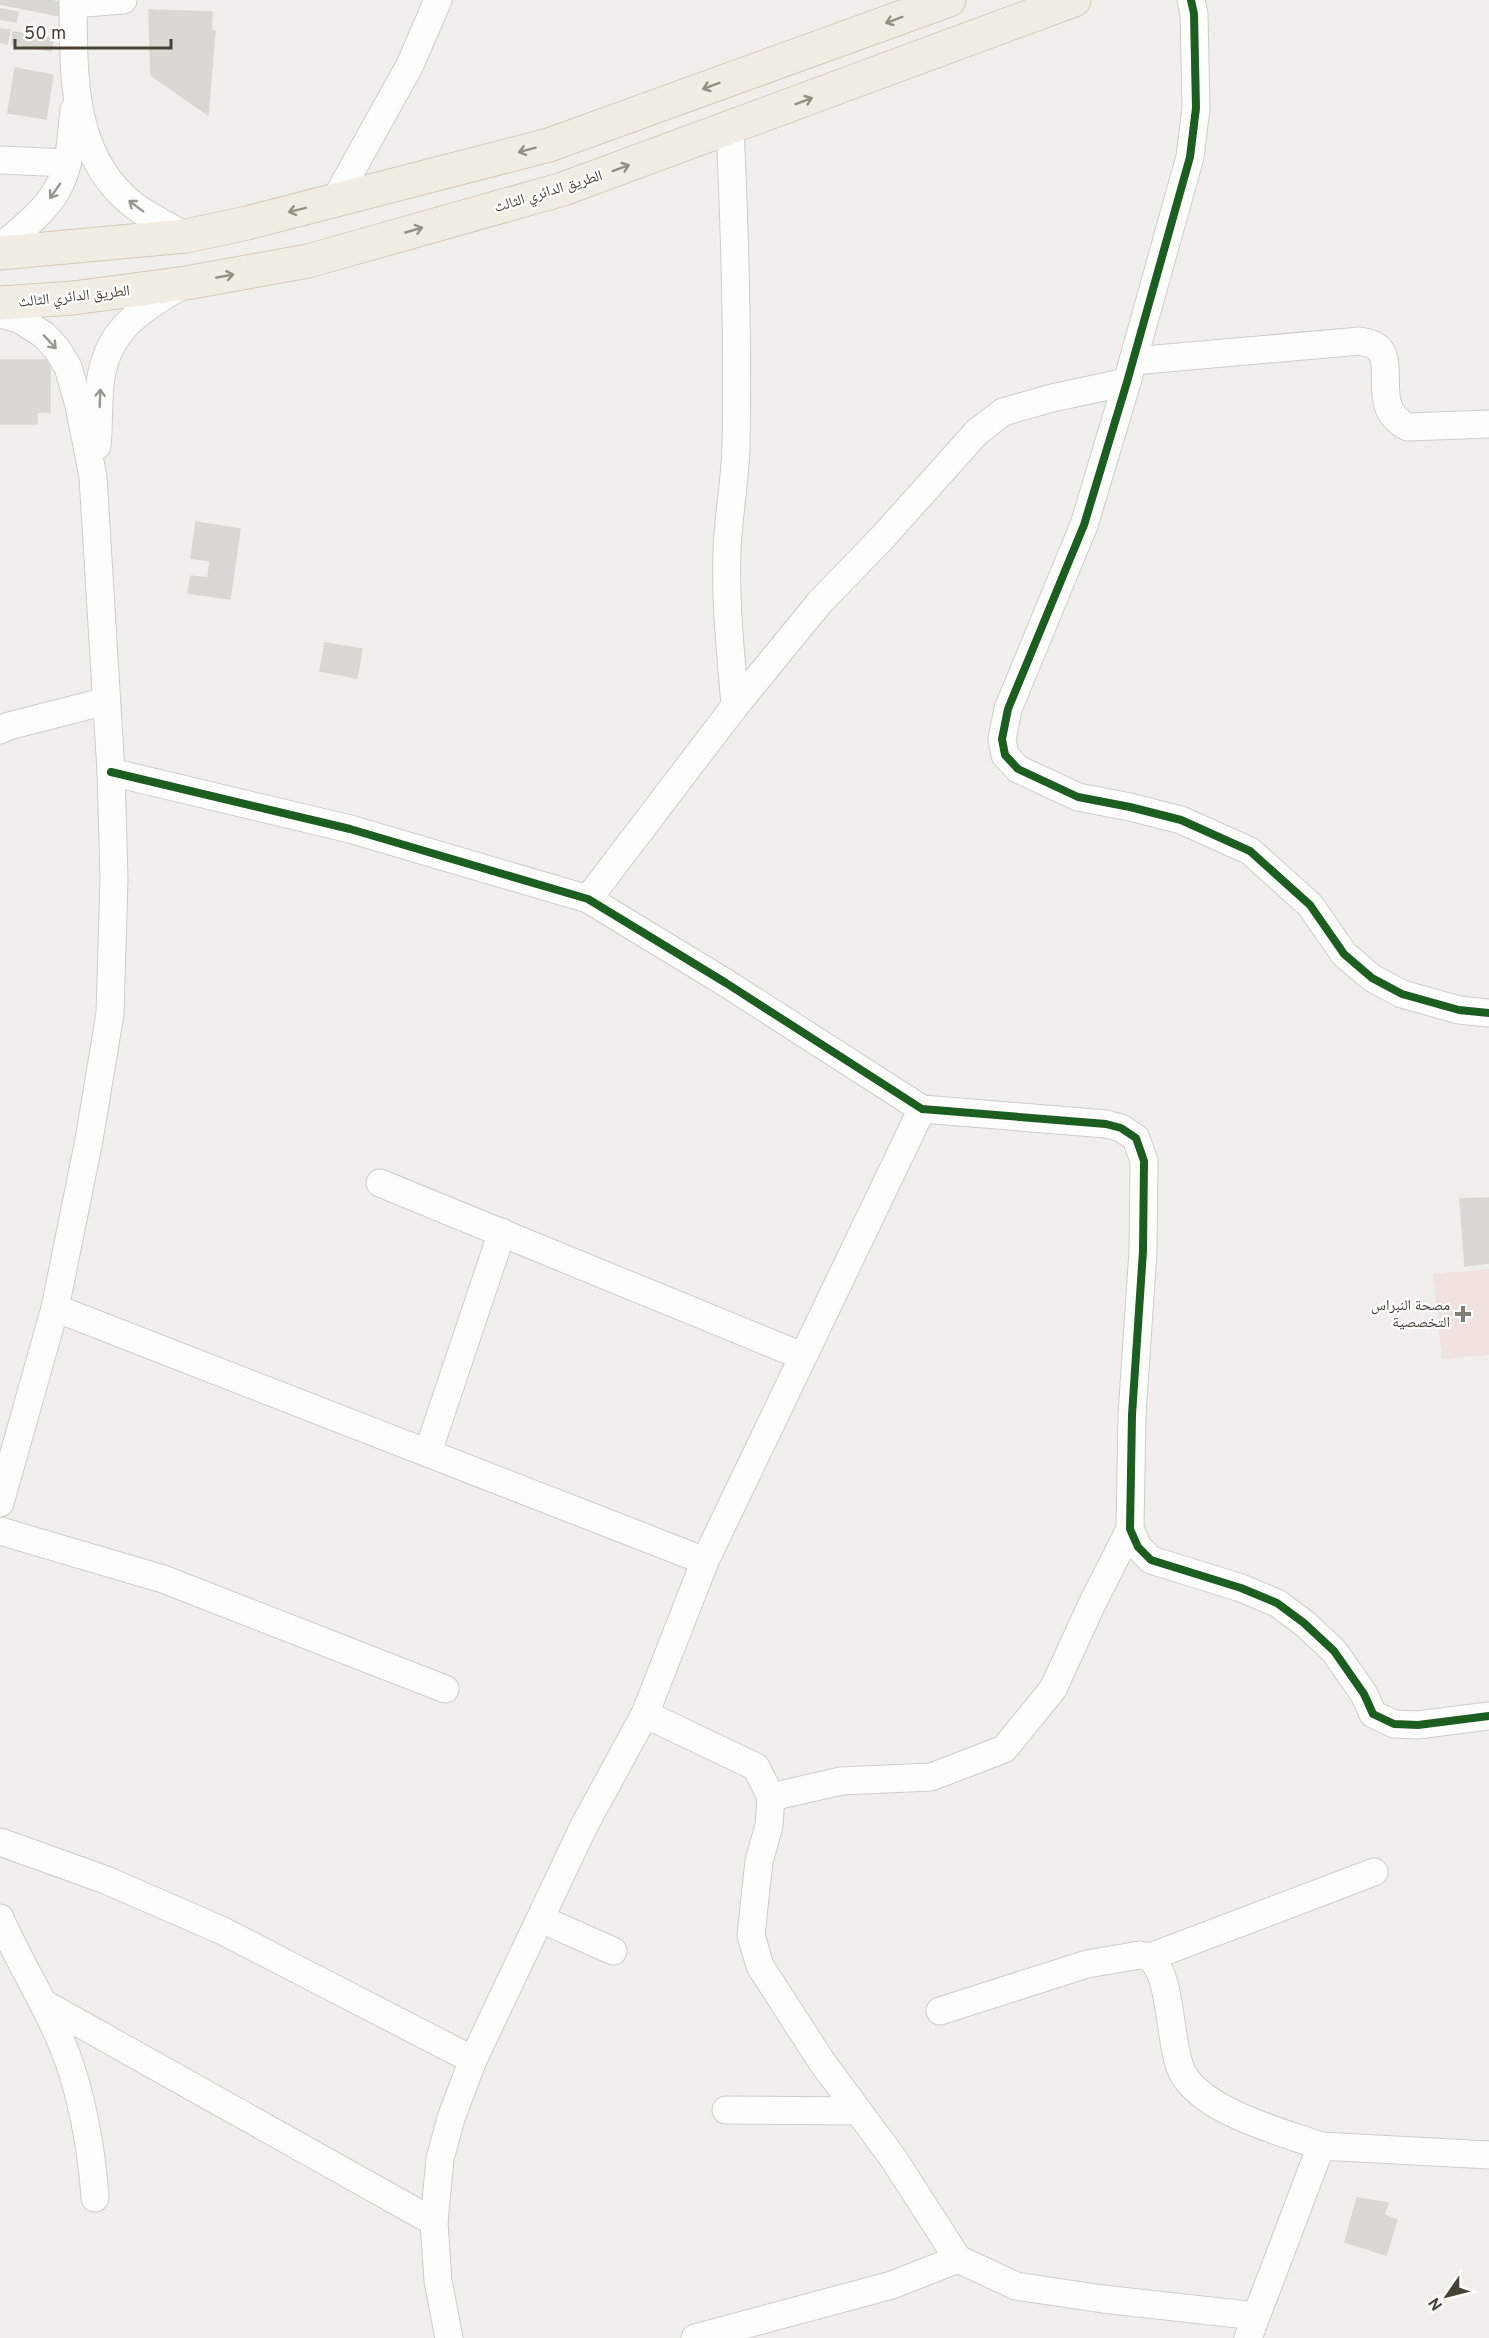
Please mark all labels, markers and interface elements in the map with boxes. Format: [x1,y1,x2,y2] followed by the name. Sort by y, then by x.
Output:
[15,12,171,50] scale bar
[885,15,904,26] one-way arrow
[24,23,66,46] text: 50 m
[702,81,721,92] one-way arrow
[794,94,813,105] one-way arrow
[518,145,537,157] one-way arrow
[611,162,630,173] one-way arrow
[492,167,605,219] street label: الطريق الدائري الثالث
[49,183,61,199] one-way arrow
[128,200,144,213] one-way arrow
[288,205,307,216] one-way arrow
[404,224,423,235] one-way arrow
[214,270,234,281] one-way arrow
[17,282,131,314] street label: الطريق الدائري الثالث
[43,334,57,349] one-way arrow
[94,388,105,408] one-way arrow
[1371,1297,1450,1333] place label: مصحة النبراس التخصصية
[1454,1305,1472,1323] marker: مصحة النبراس التخصصية
[1417,2266,1477,2326] north arrow
[1425,2293,1448,2314] text: N

